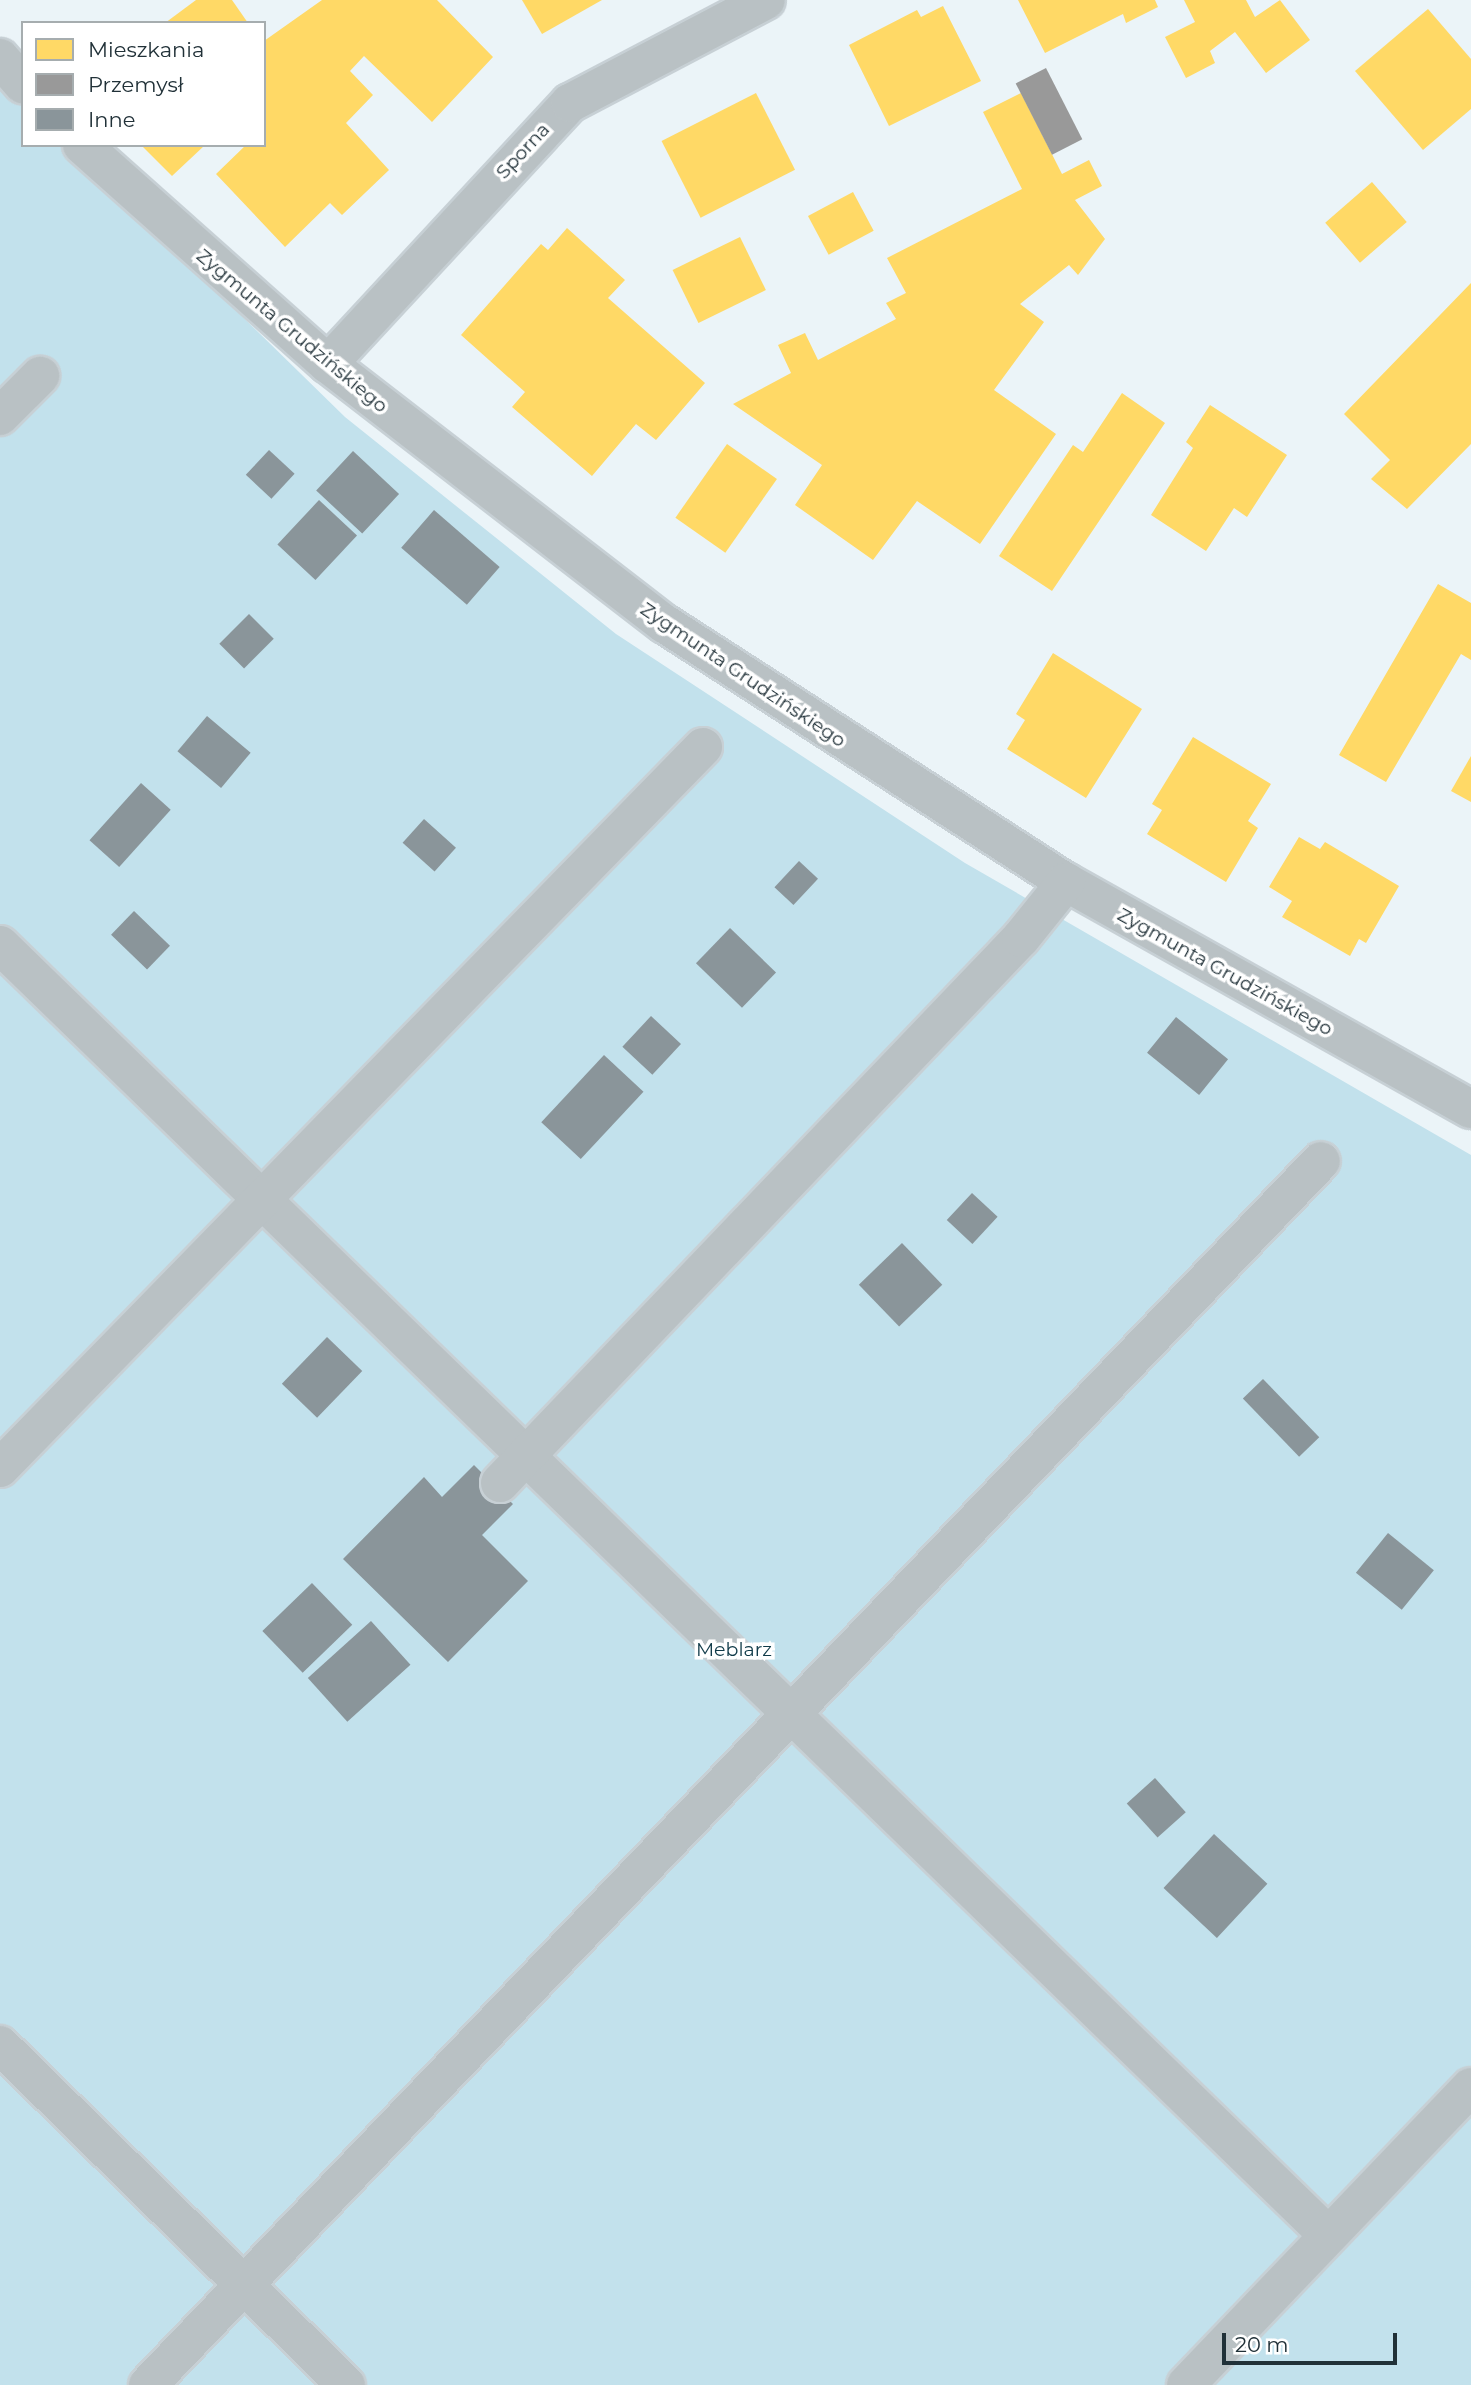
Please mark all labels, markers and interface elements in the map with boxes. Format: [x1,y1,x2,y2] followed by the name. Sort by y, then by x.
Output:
[21,21,266,147] legend
[88,37,204,62] text: Mieszkania
[88,72,184,97] text: Przemysł
[88,107,135,132] text: Inne
[491,118,555,184] street label: Sporna
[192,244,392,418] street label: Zygmunta Grudzińskiego
[636,598,850,752] street label: Zygmunta Grudzińskiego
[1113,903,1337,1041] street label: Zygmunta Grudzińskiego
[696,1639,772,1661] park label: Meblarz
[1226,2318,1401,2362] scale bar
[1235,2332,1289,2357] text: 20 m

